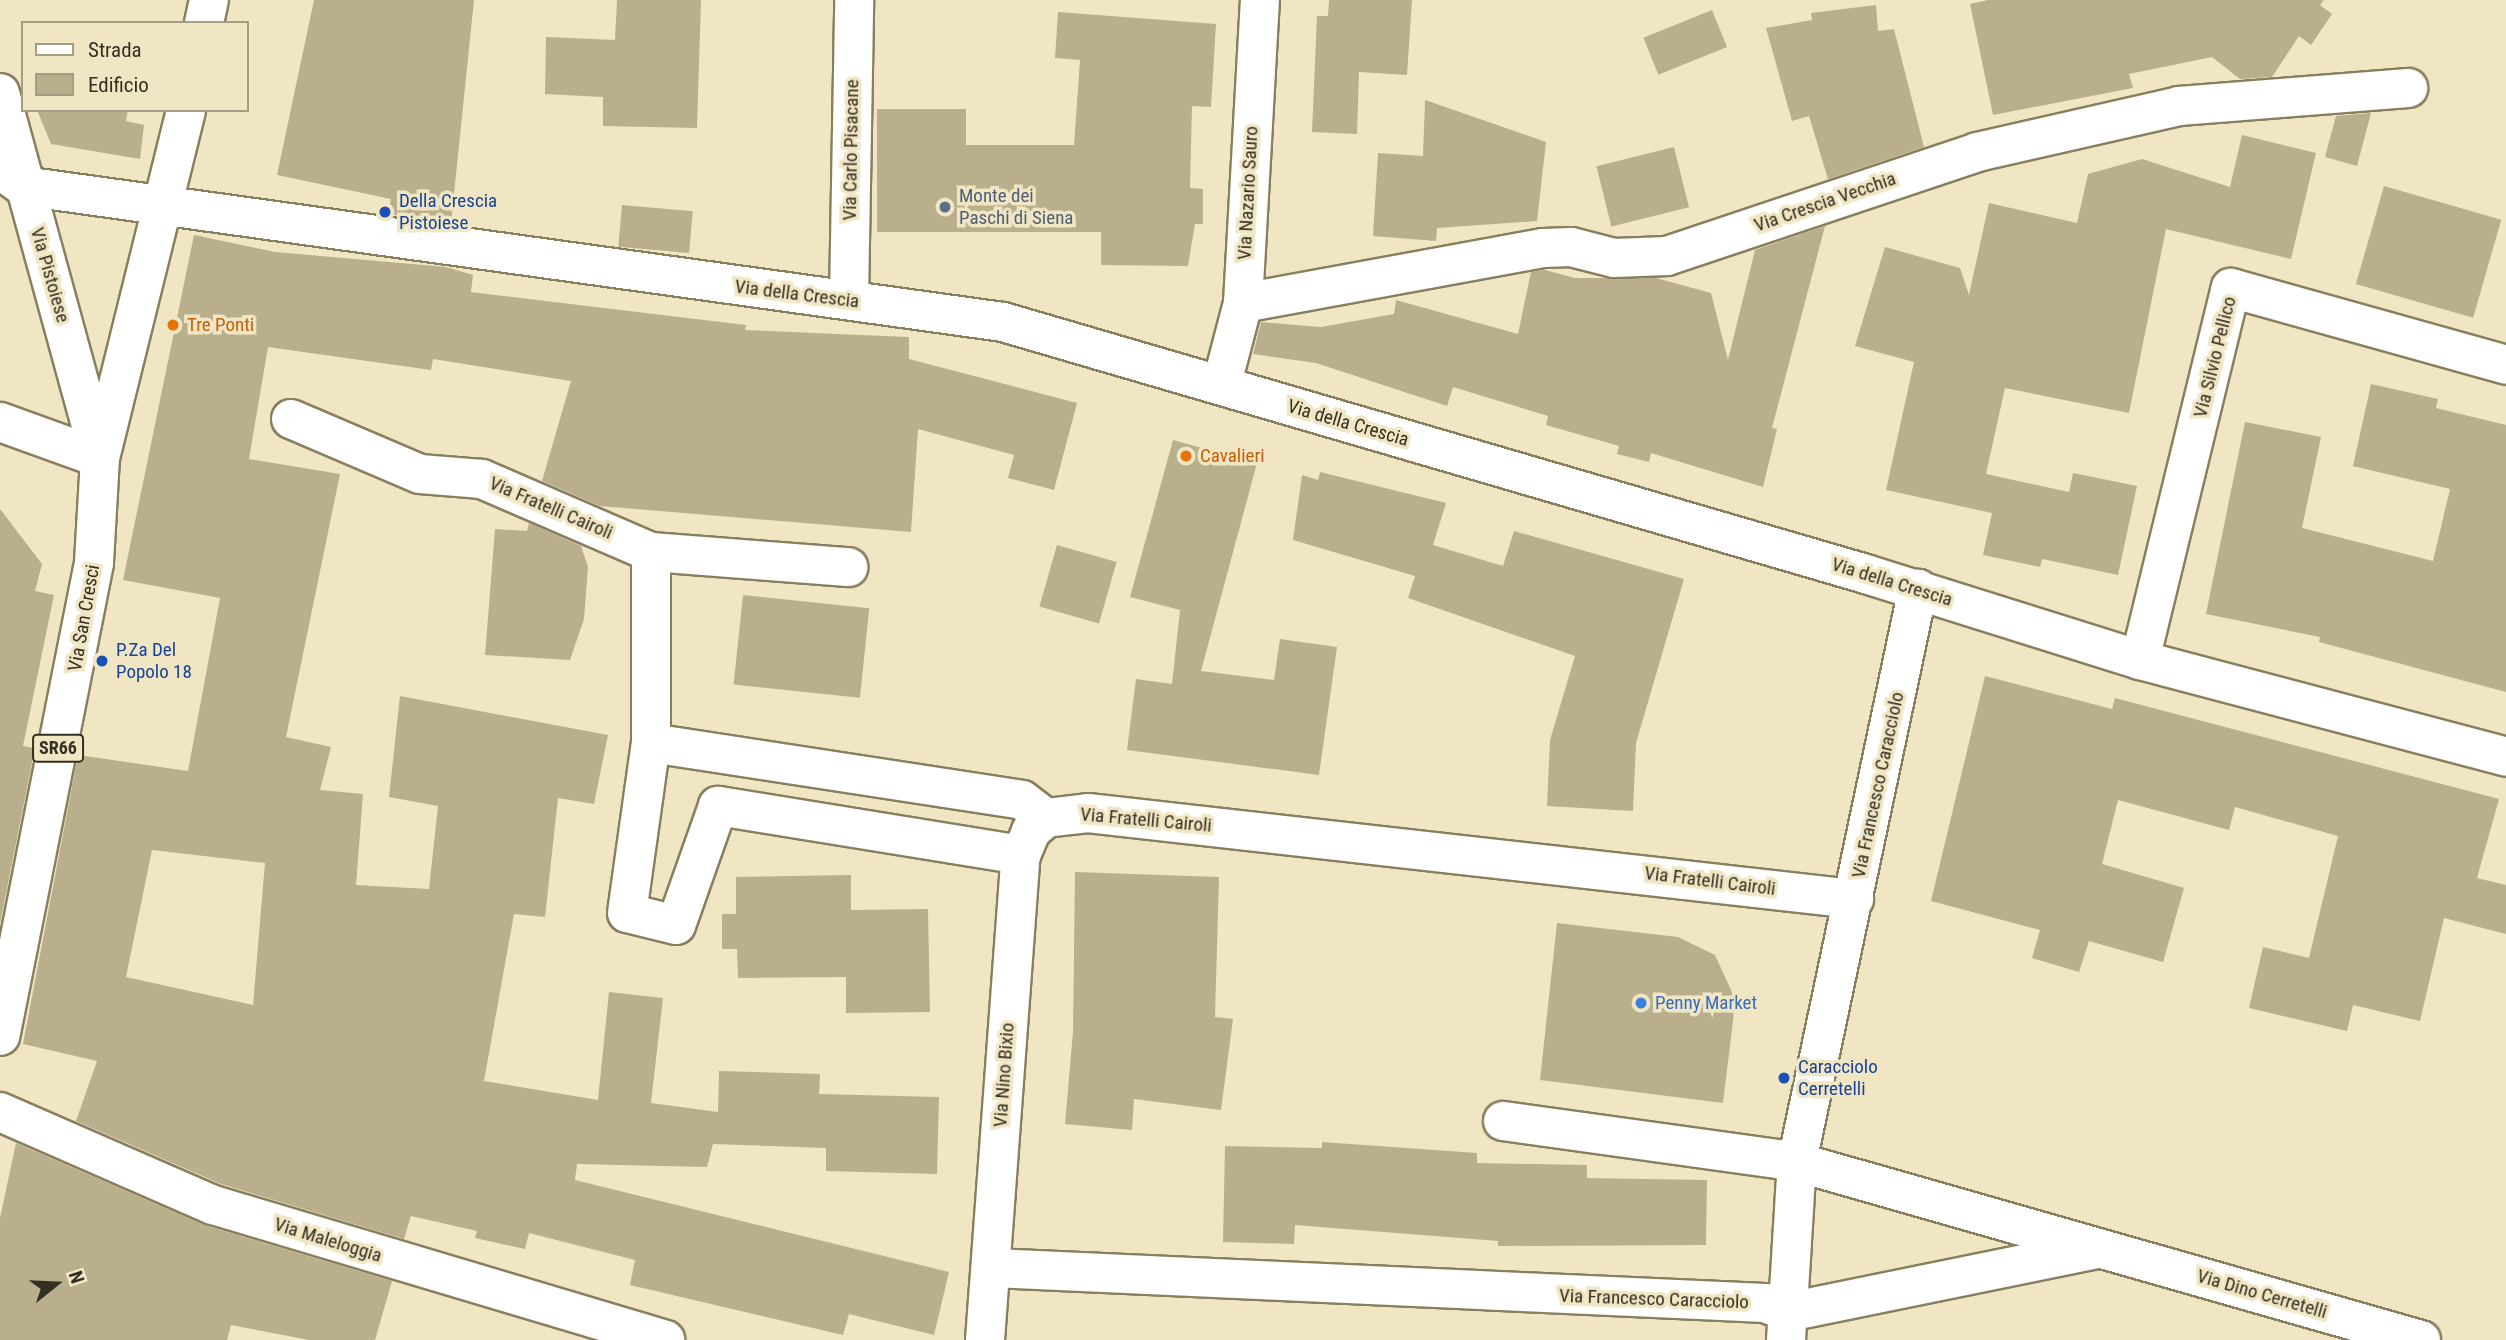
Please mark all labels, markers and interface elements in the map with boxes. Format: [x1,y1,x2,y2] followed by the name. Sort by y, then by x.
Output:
[21,21,248,112] legend
[88,38,142,62] text: Strada
[88,73,149,97] text: Edificio
[838,79,864,221] street label: Via Carlo Pisacane
[1233,125,1263,261] street label: Via Nazario Sauro
[1751,167,1899,237] street label: Via Crescia Vecchia
[959,185,1073,229] place label: Monte dei Paschi di Siena
[399,190,497,234] place label: Della Crescia Pistoiese
[937,199,953,215] marker: Monte dei Paschi di Siena
[377,204,393,220] marker: Della Crescia Pistoiese
[26,225,74,325] street label: Via Pistoiese
[733,275,861,313] street label: Via della Crescia
[2189,294,2241,420] street label: Via Silvio Pellico
[187,314,254,336] place label: Tre Ponti
[165,317,181,333] marker: Tre Ponti
[1285,395,1411,451] street label: Via della Crescia
[1200,445,1265,467] place label: Cavalieri
[1178,448,1194,464] marker: Cavalieri
[486,472,616,544] street label: Via Fratelli Cairoli
[1829,553,1955,611] street label: Via della Crescia
[63,563,105,673] street label: Via San Cresci
[116,639,192,683] place label: P.Za Del Popolo 18
[94,653,110,669] marker: P.Za Del Popolo 18
[1847,690,1909,880] street label: Via Francesco Caracciolo
[32,734,84,762] road number: SR66
[1079,803,1213,837] street label: Via Fratelli Cairoli
[1643,862,1777,900] street label: Via Fratelli Cairoli
[1655,992,1757,1014] place label: Penny Market
[1633,995,1649,1011] marker: Penny Market
[989,1022,1019,1128] street label: Via Nino Bixio
[1798,1056,1878,1100] place label: Caracciolo Cerretelli
[1776,1070,1792,1086] marker: Caracciolo Cerretelli
[271,1213,385,1267] street label: Via Maleloggia
[21,1249,91,1319] north arrow
[2194,1265,2330,1323] street label: Via Dino Cerretelli
[64,1268,89,1286] text: N
[1559,1284,1749,1314] street label: Via Francesco Caracciolo

